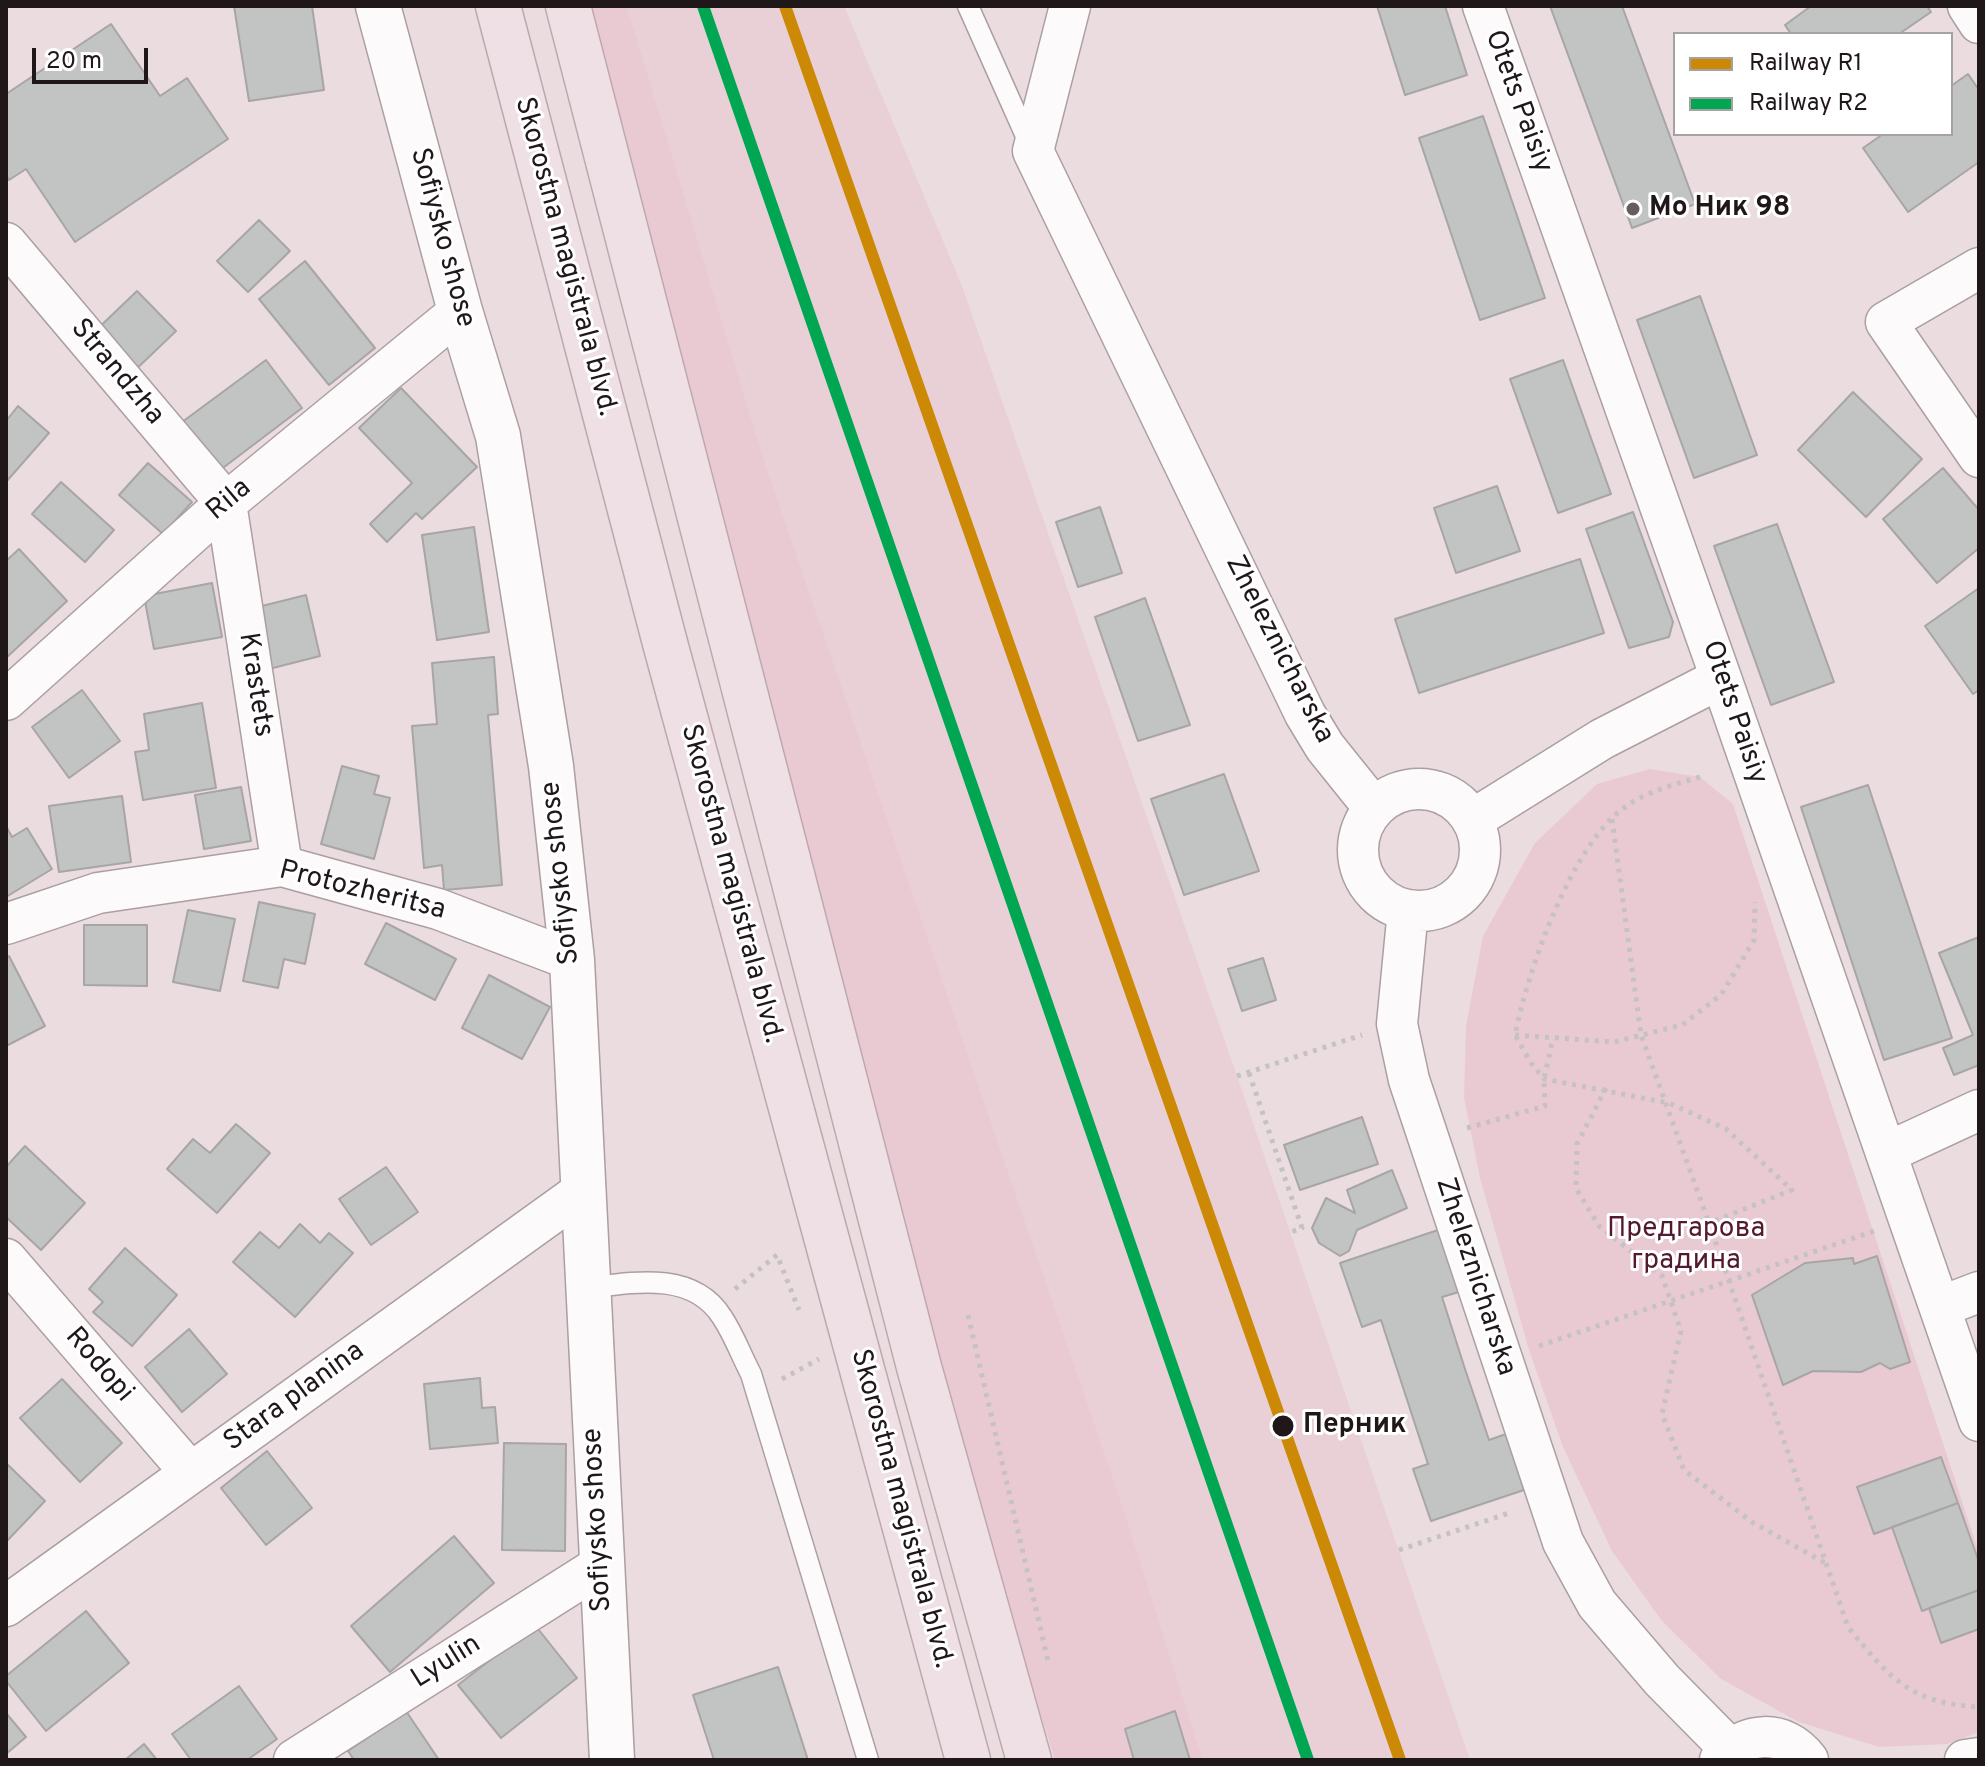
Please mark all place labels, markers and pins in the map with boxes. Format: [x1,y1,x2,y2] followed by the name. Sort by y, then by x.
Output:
[1649,192,1790,226] place label: Мо Ник 98
[1624,200,1642,218] marker: Мо Ник 98
[1303,1409,1406,1443] place label: Перник
[1270,1413,1296,1439] marker: Перник

